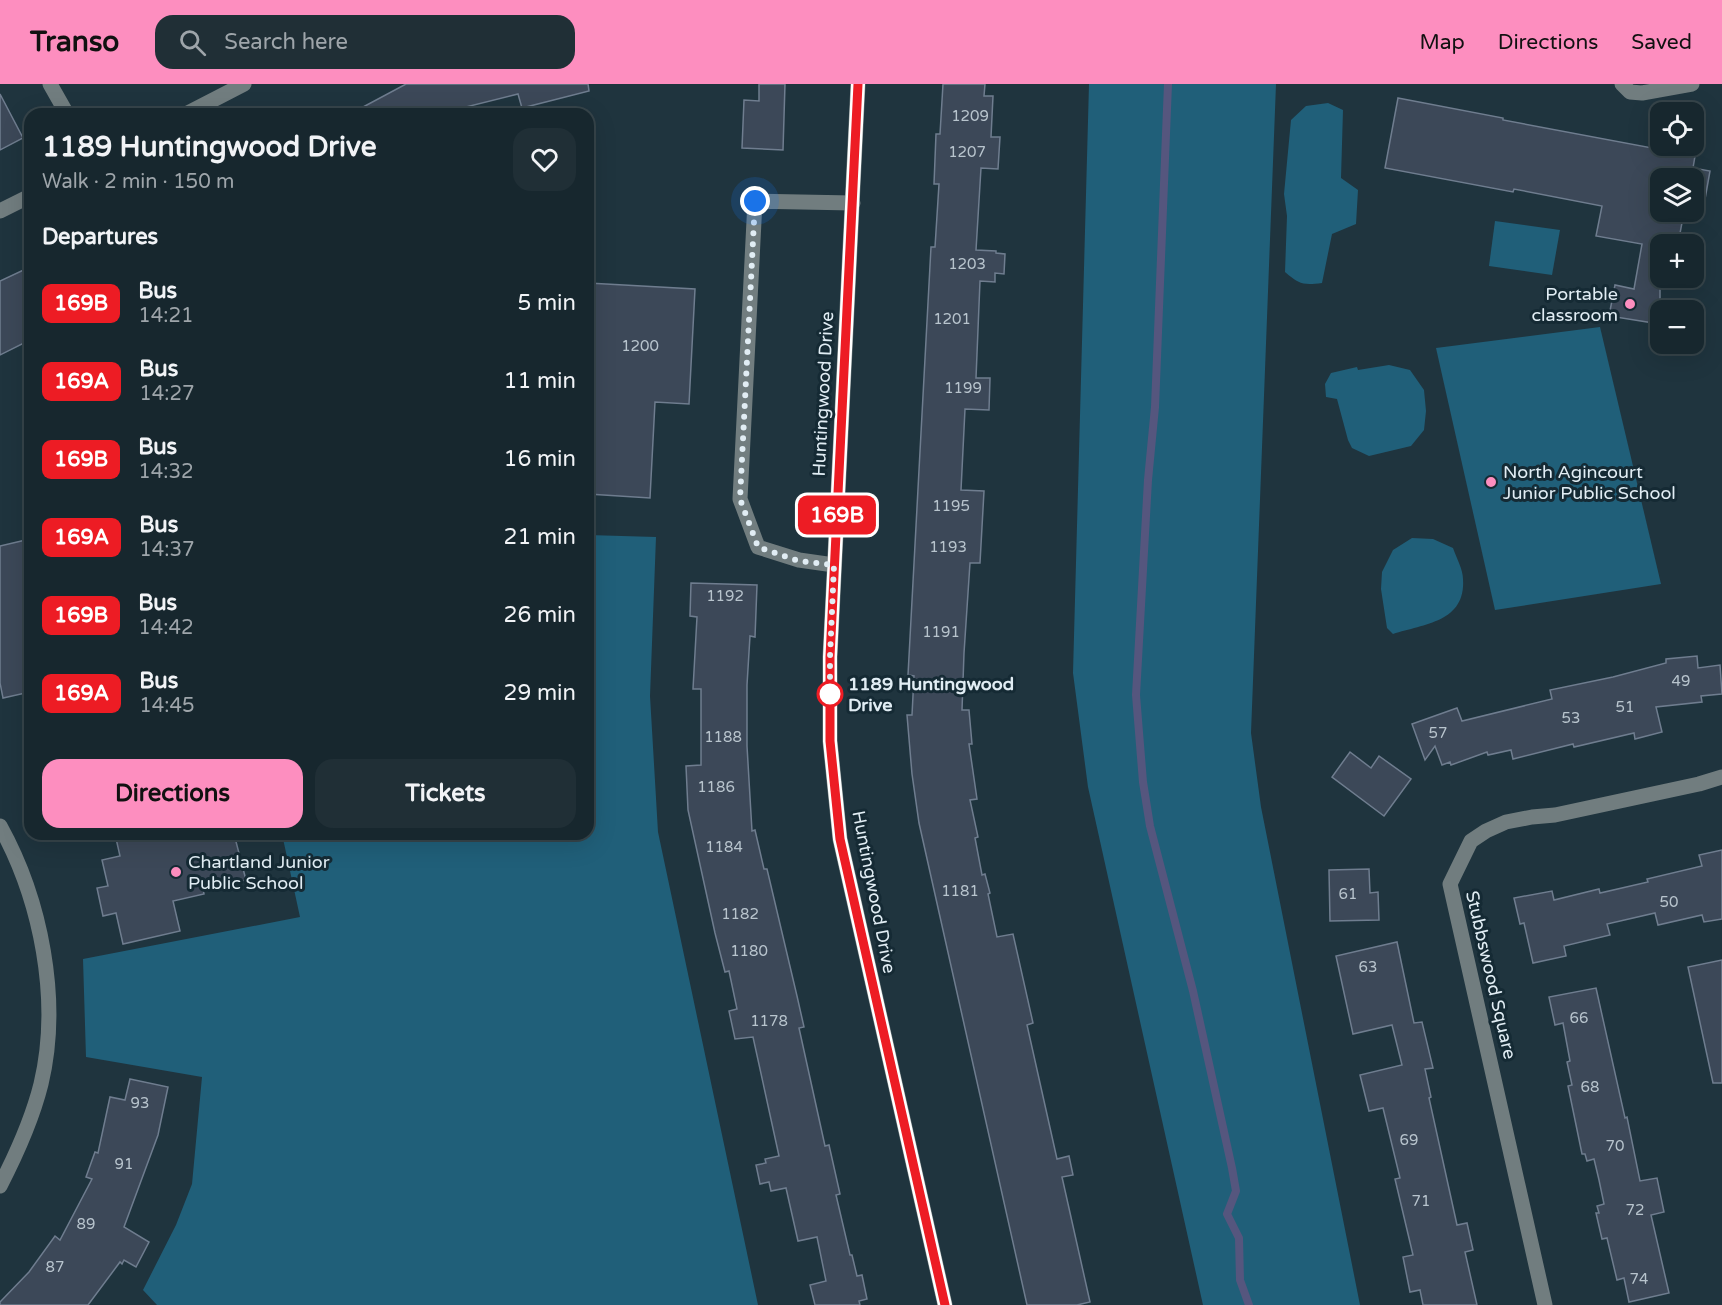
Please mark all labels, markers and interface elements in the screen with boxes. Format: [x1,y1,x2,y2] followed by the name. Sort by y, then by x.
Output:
[155,15,575,69] search box
[30,25,119,59] text: Transo
[176,26,209,59] icon: search
[224,29,348,55] text: Search here
[1419,30,1465,55] text: Map
[1498,30,1598,55] text: Directions
[1631,30,1692,55] text: Saved
[1650,102,1704,354] map controls
[1650,102,1704,156] button: locate
[951,107,989,125] house number: 1209
[513,128,576,191] button: heart
[42,130,377,164] text: 1189 Huntingwood Drive
[948,143,986,161] house number: 1207
[1650,168,1704,222] button: layers
[42,170,234,194] text: Walk · 2 min · 150 m
[740,186,770,216] your location
[42,224,158,250] text: Departures
[1650,234,1704,288] button: +
[948,255,986,273] house number: 1203
[138,278,177,304] text: Bus
[1531,283,1618,326] place label: Portable classroom
[517,290,576,316] text: 5 min
[54,291,108,316] text: 169B
[1623,297,1637,311] marker: Portable classroom
[1650,300,1704,354] button: −
[138,304,194,328] text: 14:21
[933,310,971,328] house number: 1201
[808,311,838,477] street label: Huntingwood Drive
[621,337,659,355] house number: 1200
[139,356,178,382] text: Bus
[504,368,576,394] text: 11 min
[54,369,109,394] text: 169A
[944,379,982,397] house number: 1199
[139,382,195,406] text: 14:27
[138,434,177,460] text: Bus
[504,446,576,472] text: 16 min
[54,447,108,472] text: 169B
[138,460,194,484] text: 14:32
[1503,461,1676,504] place label: North Agincourt Junior Public School
[1484,475,1498,489] marker: North Agincourt Junior Public School
[795,496,879,534] line badge: 169B
[932,497,970,515] house number: 1195
[810,503,864,528] text: 169B
[139,512,178,538] text: Bus
[504,524,576,550] text: 21 min
[54,525,109,550] text: 169A
[139,538,195,562] text: 14:37
[929,538,967,556] house number: 1193
[706,587,744,605] house number: 1192
[138,590,177,616] text: Bus
[504,602,576,628] text: 26 min
[54,603,108,628] text: 169B
[138,616,194,640] text: 14:42
[922,623,960,641] house number: 1191
[139,668,178,694] text: Bus
[1672,672,1690,690] house number: 49
[848,673,1014,716] place label: 1189 Huntingwood Drive
[504,680,576,706] text: 29 min
[54,681,109,706] text: 169A
[817,681,843,707] marker: 1189 Huntingwood Drive
[139,694,195,718] text: 14:45
[1616,698,1634,716] house number: 51
[1562,709,1580,727] house number: 53
[1429,724,1447,742] house number: 57
[704,728,742,746] house number: 1188
[42,759,303,828] button: Directions
[315,759,576,828] button: Tickets
[697,778,735,796] house number: 1186
[847,809,901,975] street label: Huntingwood Drive
[705,838,743,856] house number: 1184
[188,851,330,894] place label: Chartland Junior Public School
[169,865,183,879] marker: Chartland Junior Public School
[941,882,979,900] house number: 1181
[1339,885,1357,903] house number: 61
[1461,889,1521,1061] street label: Stubbswood Square
[1660,893,1678,911] house number: 50
[721,905,759,923] house number: 1182
[730,942,768,960] house number: 1180
[1359,958,1377,976] house number: 63
[1570,1009,1588,1027] house number: 66
[750,1012,788,1030] house number: 1178
[1581,1078,1599,1096] house number: 68
[131,1094,149,1112] house number: 93
[1400,1131,1418,1149] house number: 69
[1606,1137,1624,1155] house number: 70
[115,1155,133,1173] house number: 91
[1412,1192,1430,1210] house number: 71
[1626,1201,1644,1219] house number: 72
[77,1215,95,1233] house number: 89
[46,1258,64,1276] house number: 87
[1630,1270,1648,1288] house number: 74

